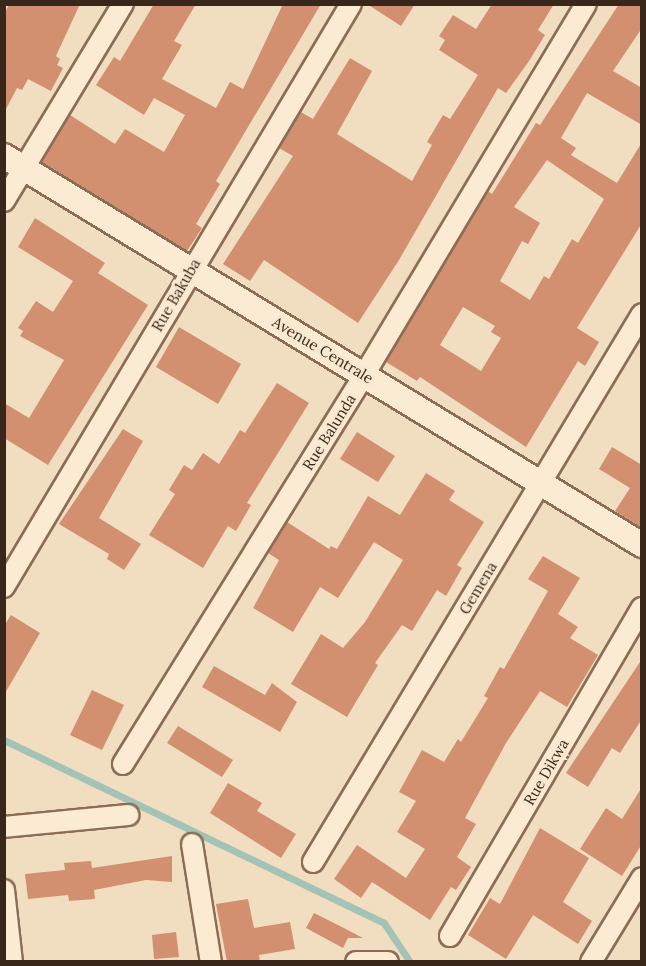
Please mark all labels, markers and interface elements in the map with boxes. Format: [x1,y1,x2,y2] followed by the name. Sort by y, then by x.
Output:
[148,255,204,335] street label: Rue Bakuba
[269,313,377,387] street label: Avenue Centrale
[298,391,360,473] street label: Rue Balunda
[455,559,501,617] street label: Gemena
[520,736,572,808] street label: Rue Dikwa

